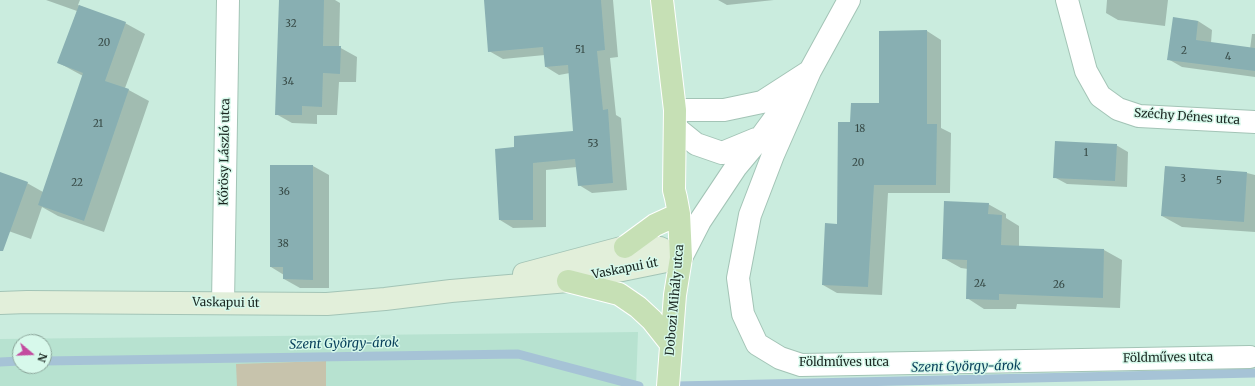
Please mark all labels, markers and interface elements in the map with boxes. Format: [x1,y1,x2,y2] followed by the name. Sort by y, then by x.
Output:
[285,18,297,30] house number: 32
[98,37,110,49] house number: 20
[575,44,585,56] house number: 51
[1181,45,1187,57] house number: 2
[1225,51,1231,63] house number: 4
[282,76,294,88] house number: 34
[217,98,233,206] street label: Kőrösy László utca
[1134,106,1240,128] street label: Széchy Dénes utca
[93,118,103,130] house number: 21
[855,123,865,135] house number: 18
[587,138,599,150] house number: 53
[1084,147,1088,159] house number: 1
[852,157,864,169] house number: 20
[1180,173,1186,185] house number: 3
[1216,175,1222,187] house number: 5
[71,177,83,189] house number: 22
[278,186,290,198] house number: 36
[277,238,289,250] house number: 38
[663,244,687,356] street label: Dobozi Mihály utca
[591,256,659,282] street label: Vaskapui út
[974,278,986,290] house number: 24
[1053,279,1065,291] house number: 26
[192,295,260,311] street label: Vaskapui út
[12,334,52,374] north arrow
[289,335,399,353] water label: Szent György-árok
[1123,350,1213,366] street label: Földműves utca
[34,351,50,364] text: N
[799,356,889,370] street label: Földműves utca
[911,358,1021,376] water label: Szent György-árok

